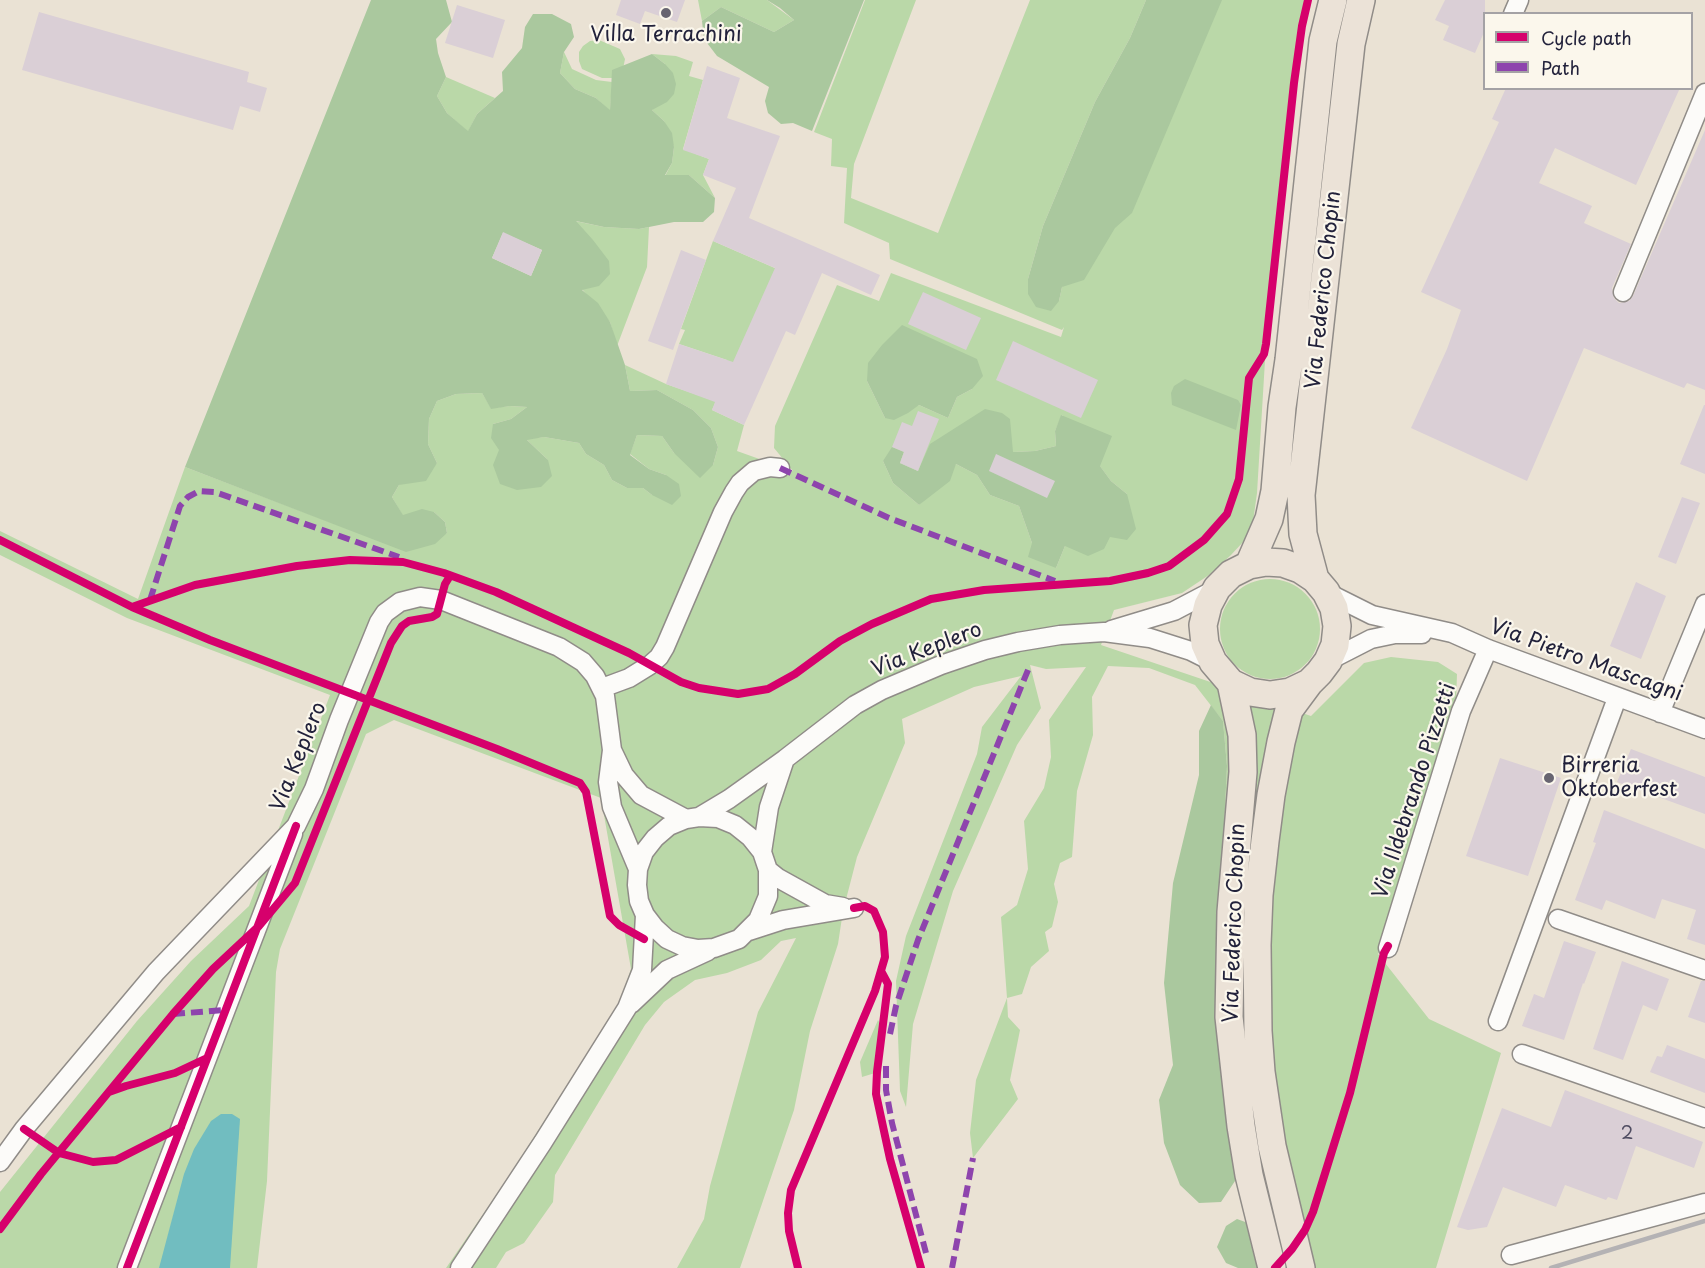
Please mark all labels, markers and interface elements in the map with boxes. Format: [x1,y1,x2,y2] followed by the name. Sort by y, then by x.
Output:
[659,6,673,20] marker: Villa Terrachini
[1483,12,1693,90] legend
[590,22,742,48] place label: Villa Terrachini
[1541,24,1632,51] text: Cycle path
[1541,54,1580,81] text: Path
[1301,189,1347,391] street label: Via Federico Chopin
[1486,614,1686,708] street label: Via Pietro Mascagni
[868,617,986,683] street label: Via Keplero
[1368,680,1462,902] street label: Via Ildebrando Pizzetti
[266,699,332,815] street label: Via Keplero
[1561,753,1677,803] place label: Birreria Oktoberfest
[1542,771,1556,785] marker: Birreria Oktoberfest
[1219,823,1251,1023] street label: Via Federico Chopin
[1621,1123,1633,1145] house number: 2

